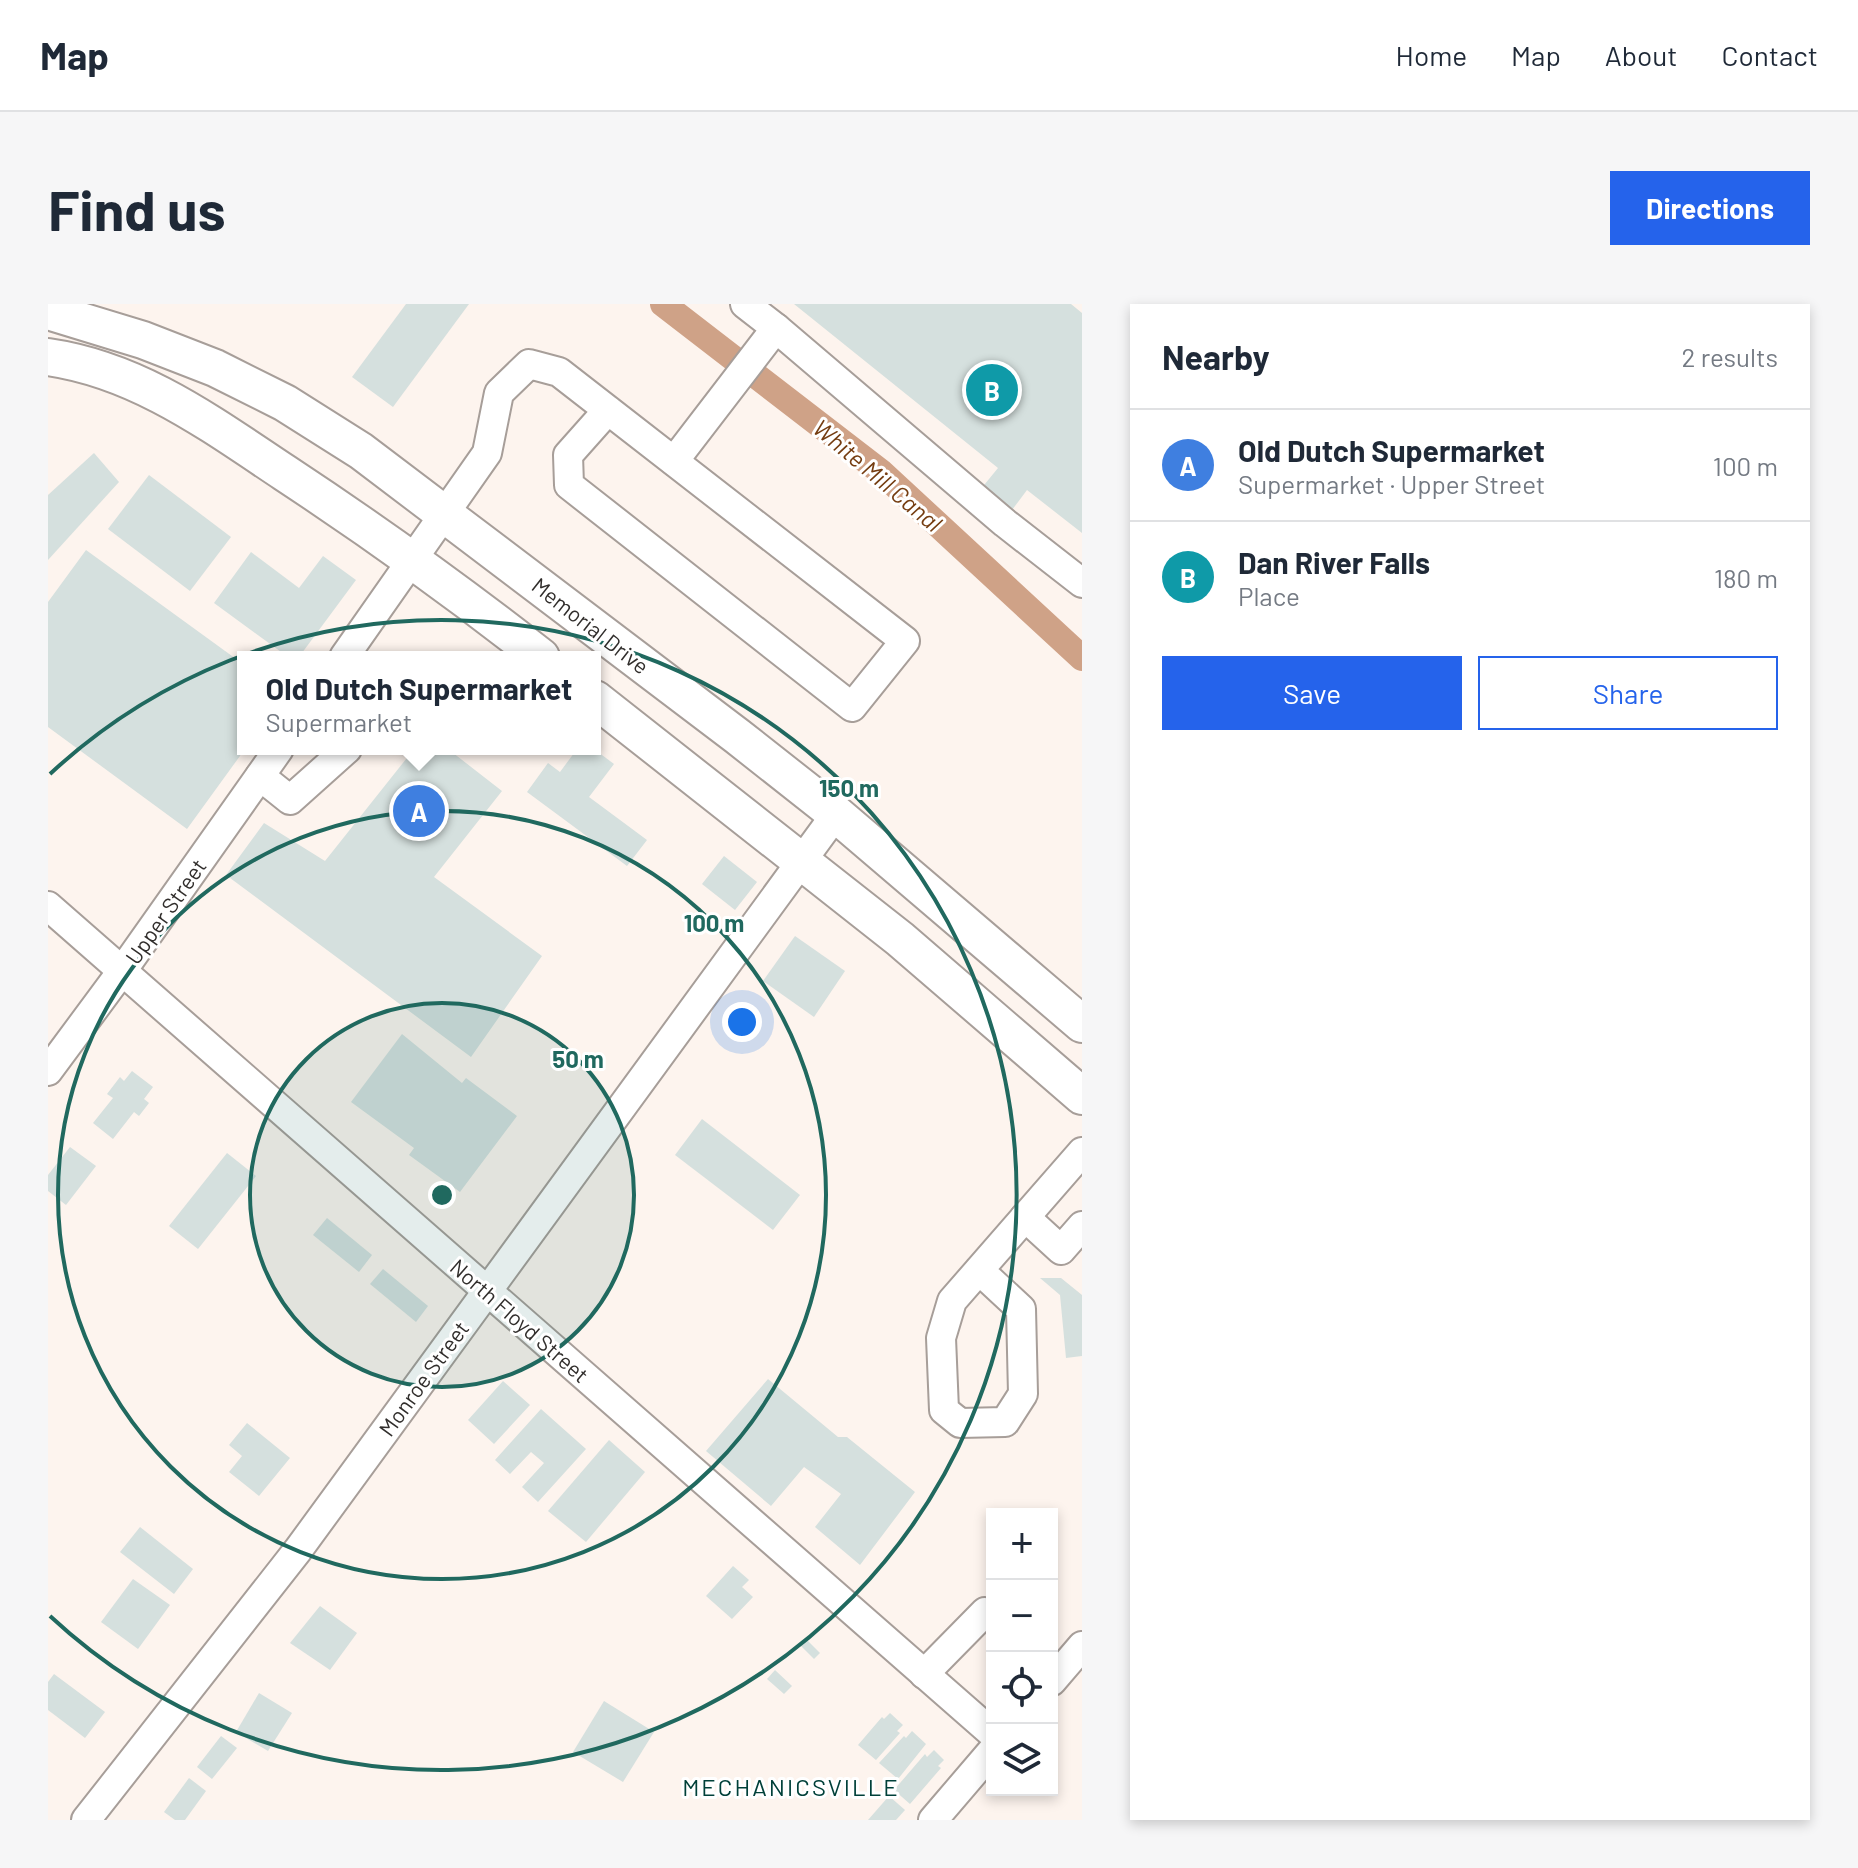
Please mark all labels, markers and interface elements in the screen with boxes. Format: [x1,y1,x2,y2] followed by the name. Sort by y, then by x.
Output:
[40,32,109,78] text: Map
[1396,38,1467,72] text: Home
[1511,38,1561,72] text: Map
[1605,38,1677,72] text: About
[1721,38,1818,72] text: Contact
[1610,171,1810,245] button: Directions
[48,175,226,242] text: Find us
[1162,336,1270,377] text: Nearby
[1682,341,1778,372] text: 2 results
[966,360,1018,420] pin: B
[808,413,949,538] water label: White Mill Canal
[1238,432,1545,468] text: Old Dutch Supermarket
[1179,450,1197,481] text: A
[1713,450,1778,481] text: 100 m
[1238,468,1545,499] text: Supermarket · Upper Street
[1238,544,1430,580] text: Dan River Falls
[1180,562,1196,593] text: B
[1714,562,1778,593] text: 180 m
[528,571,654,679] street label: Memorial Drive
[1238,580,1300,611] text: Place
[237,651,601,755] popup
[1162,656,1462,730] button: Save
[1478,656,1778,730] button: Share
[266,670,572,706] text: Old Dutch Supermarket
[266,706,412,737] text: Supermarket
[819,773,879,802] text: 150 m
[393,781,445,841] pin: A
[119,853,211,969] street label: Upper Street
[684,908,744,937] text: 100 m
[722,1002,762,1042] your location
[552,1044,604,1073] text: 50 m
[428,1181,456,1209] centre of rings
[446,1253,594,1387] street label: North Floyd Street
[373,1315,473,1441] street label: Monroe Street
[986,1508,1058,1796] map controls
[986,1508,1058,1580] button: +
[986,1580,1058,1652] button: −
[986,1652,1058,1724] button: locate
[986,1724,1058,1796] button: layers
[682,1772,900,1801] district label: MECHANICSVILLE

